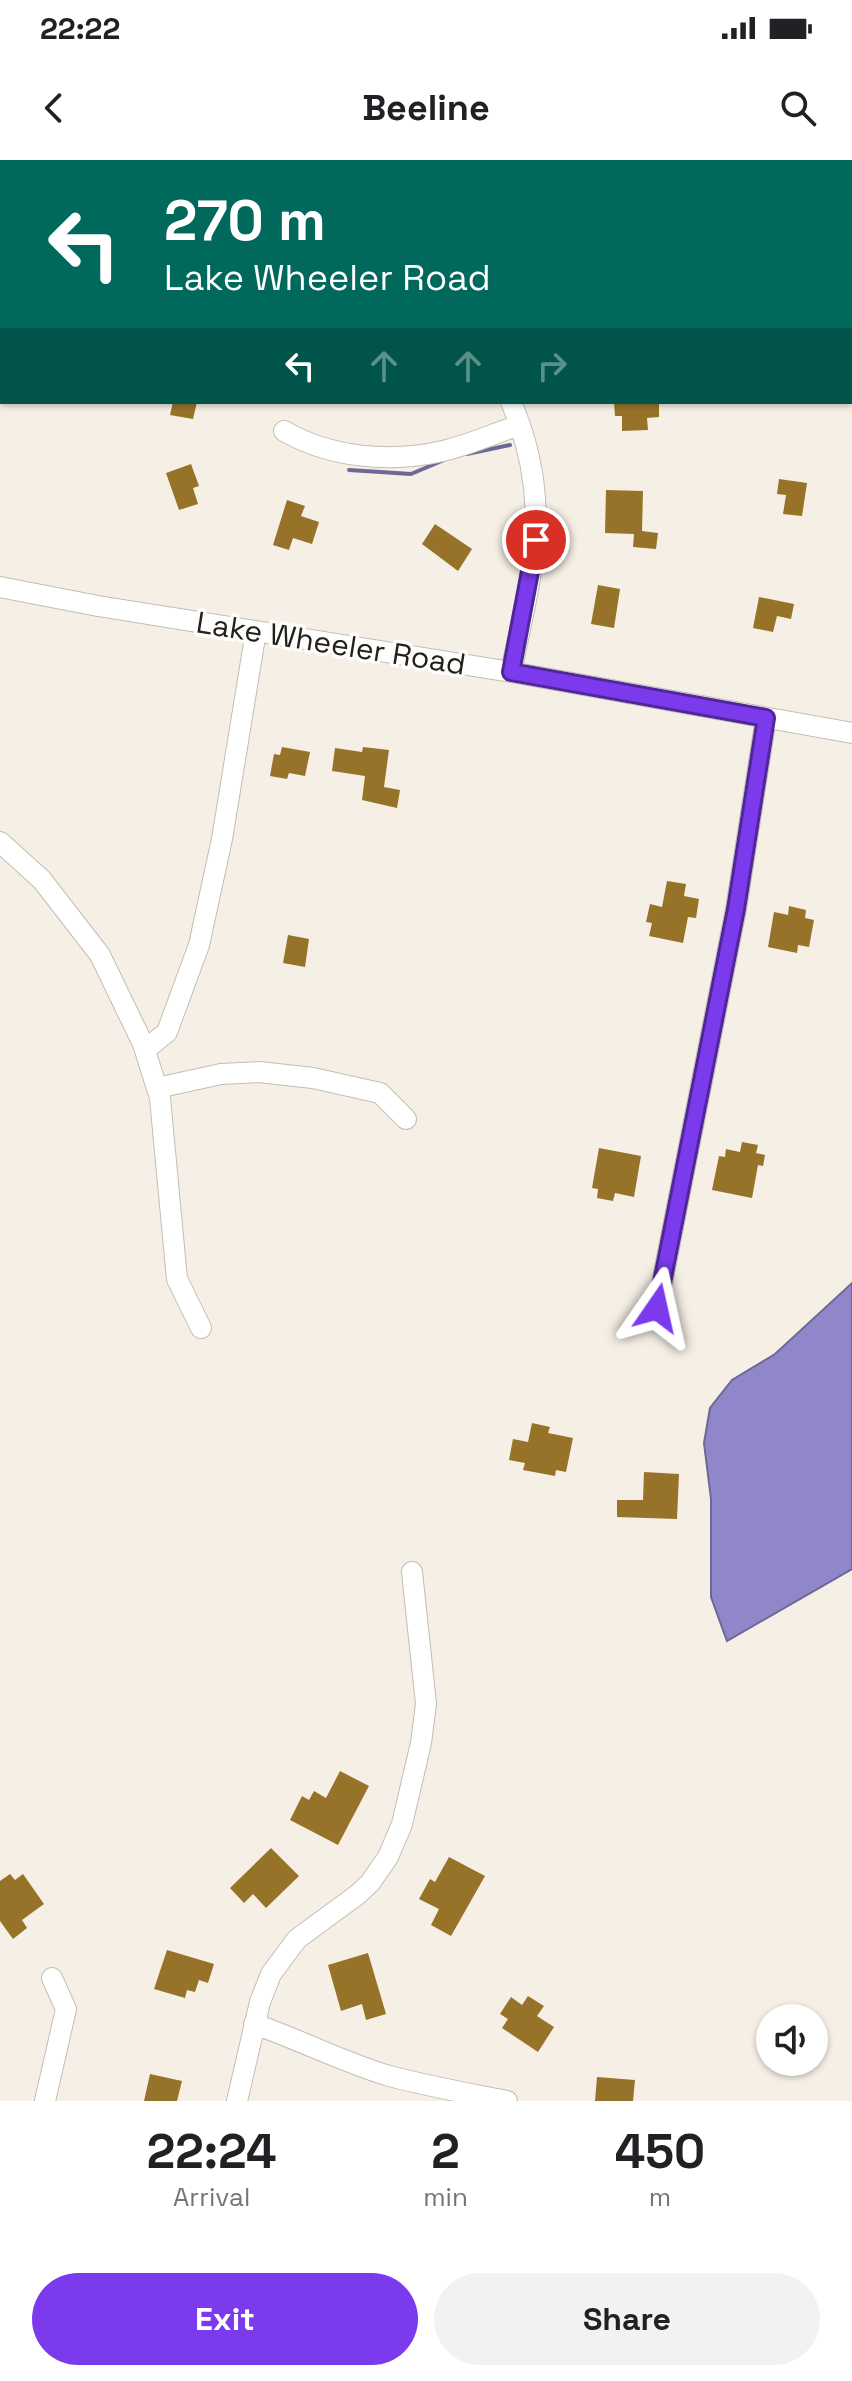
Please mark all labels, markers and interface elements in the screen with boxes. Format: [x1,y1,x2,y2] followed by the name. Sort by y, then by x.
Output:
[40,9,120,48] text: 22:22
[362,85,490,131] text: Beeline
[32,86,76,130] icon: back
[776,86,820,130] icon: search
[164,185,326,256] text: 270 m
[32,192,136,296] icon: left
[164,255,491,301] text: Lake Wheeler Road
[278,344,322,388] icon: left
[362,344,406,388] icon: ahead
[446,344,490,388] icon: ahead
[530,344,574,388] icon: right
[502,506,570,574] pin
[514,518,558,562] icon: arrive
[194,602,468,684] street label: Lake Wheeler Road
[615,1266,699,1350] position arrow
[756,2004,828,2076] map controls
[756,2004,828,2076] button: sound
[147,2121,276,2182] text: 22:24
[431,2121,460,2182] text: 2
[615,2121,705,2182] text: 450
[173,2180,250,2214] text: Arrival
[423,2180,468,2214] text: min
[649,2180,671,2214] text: m
[32,2273,418,2365] button: Exit
[434,2273,820,2365] button: Share

